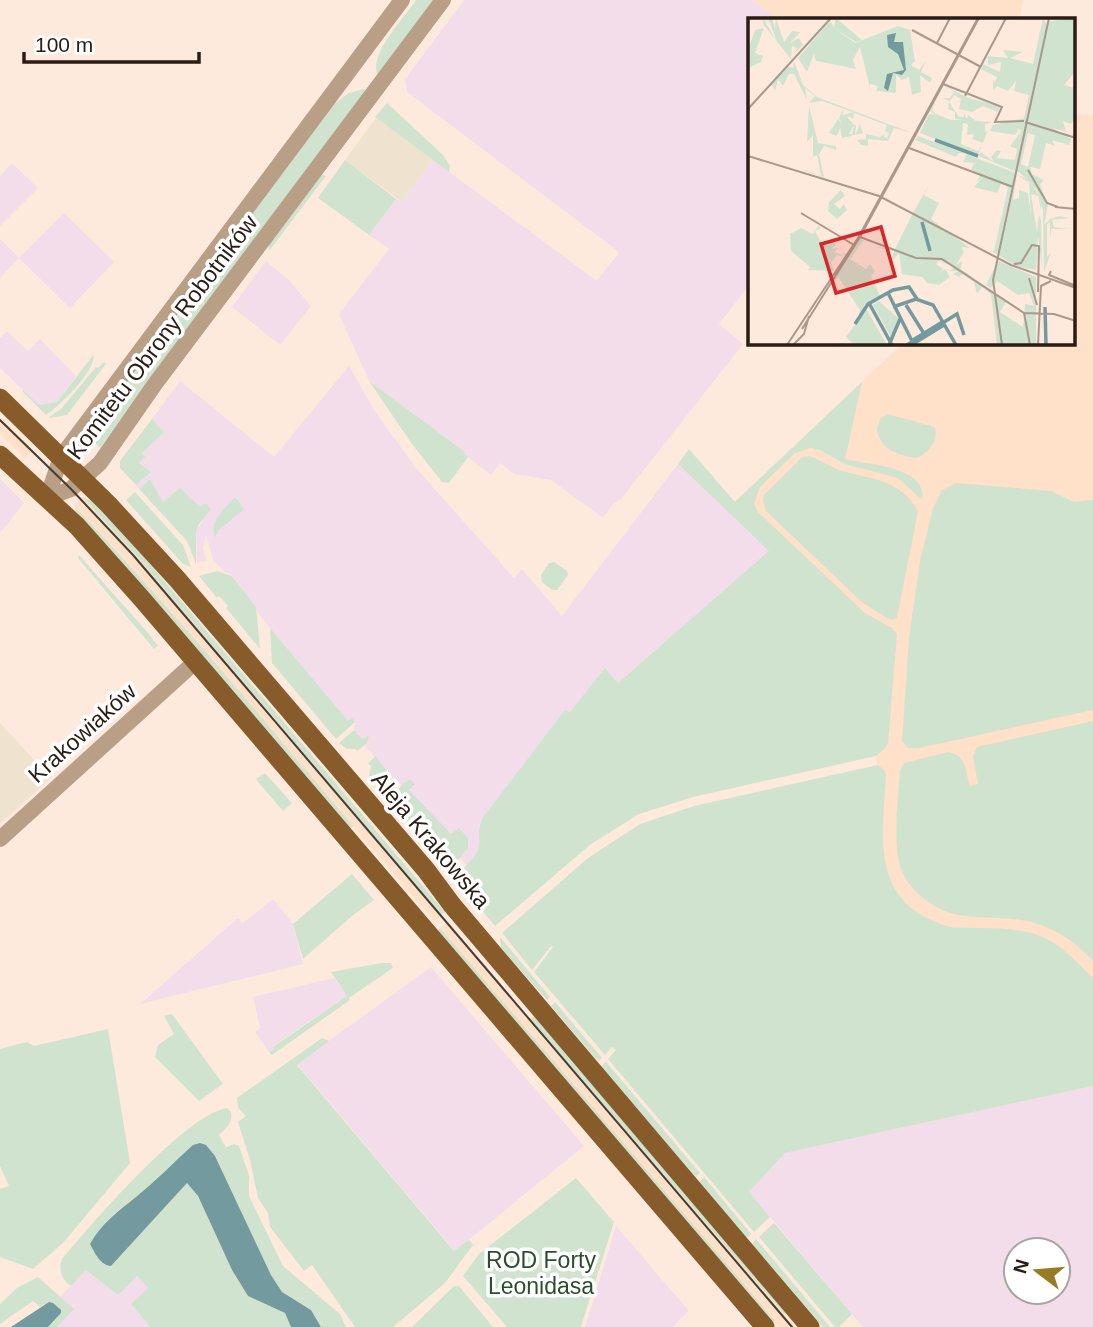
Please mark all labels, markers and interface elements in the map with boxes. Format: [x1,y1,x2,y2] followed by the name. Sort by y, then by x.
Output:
[748,18,1076,345] inset map
[24,21,200,65] scale bar
[35,33,93,56] text: 100 m
[62,209,263,464] street label: Komitetu Obrony Robotników
[23,678,141,788] street label: Krakowiaków
[366,767,496,914] street label: Aleja Krakowska
[1002,1236,1072,1306] north arrow
[486,1247,596,1299] park label: ROD Forty Leonidasa
[1009,1257,1033,1276] text: N

